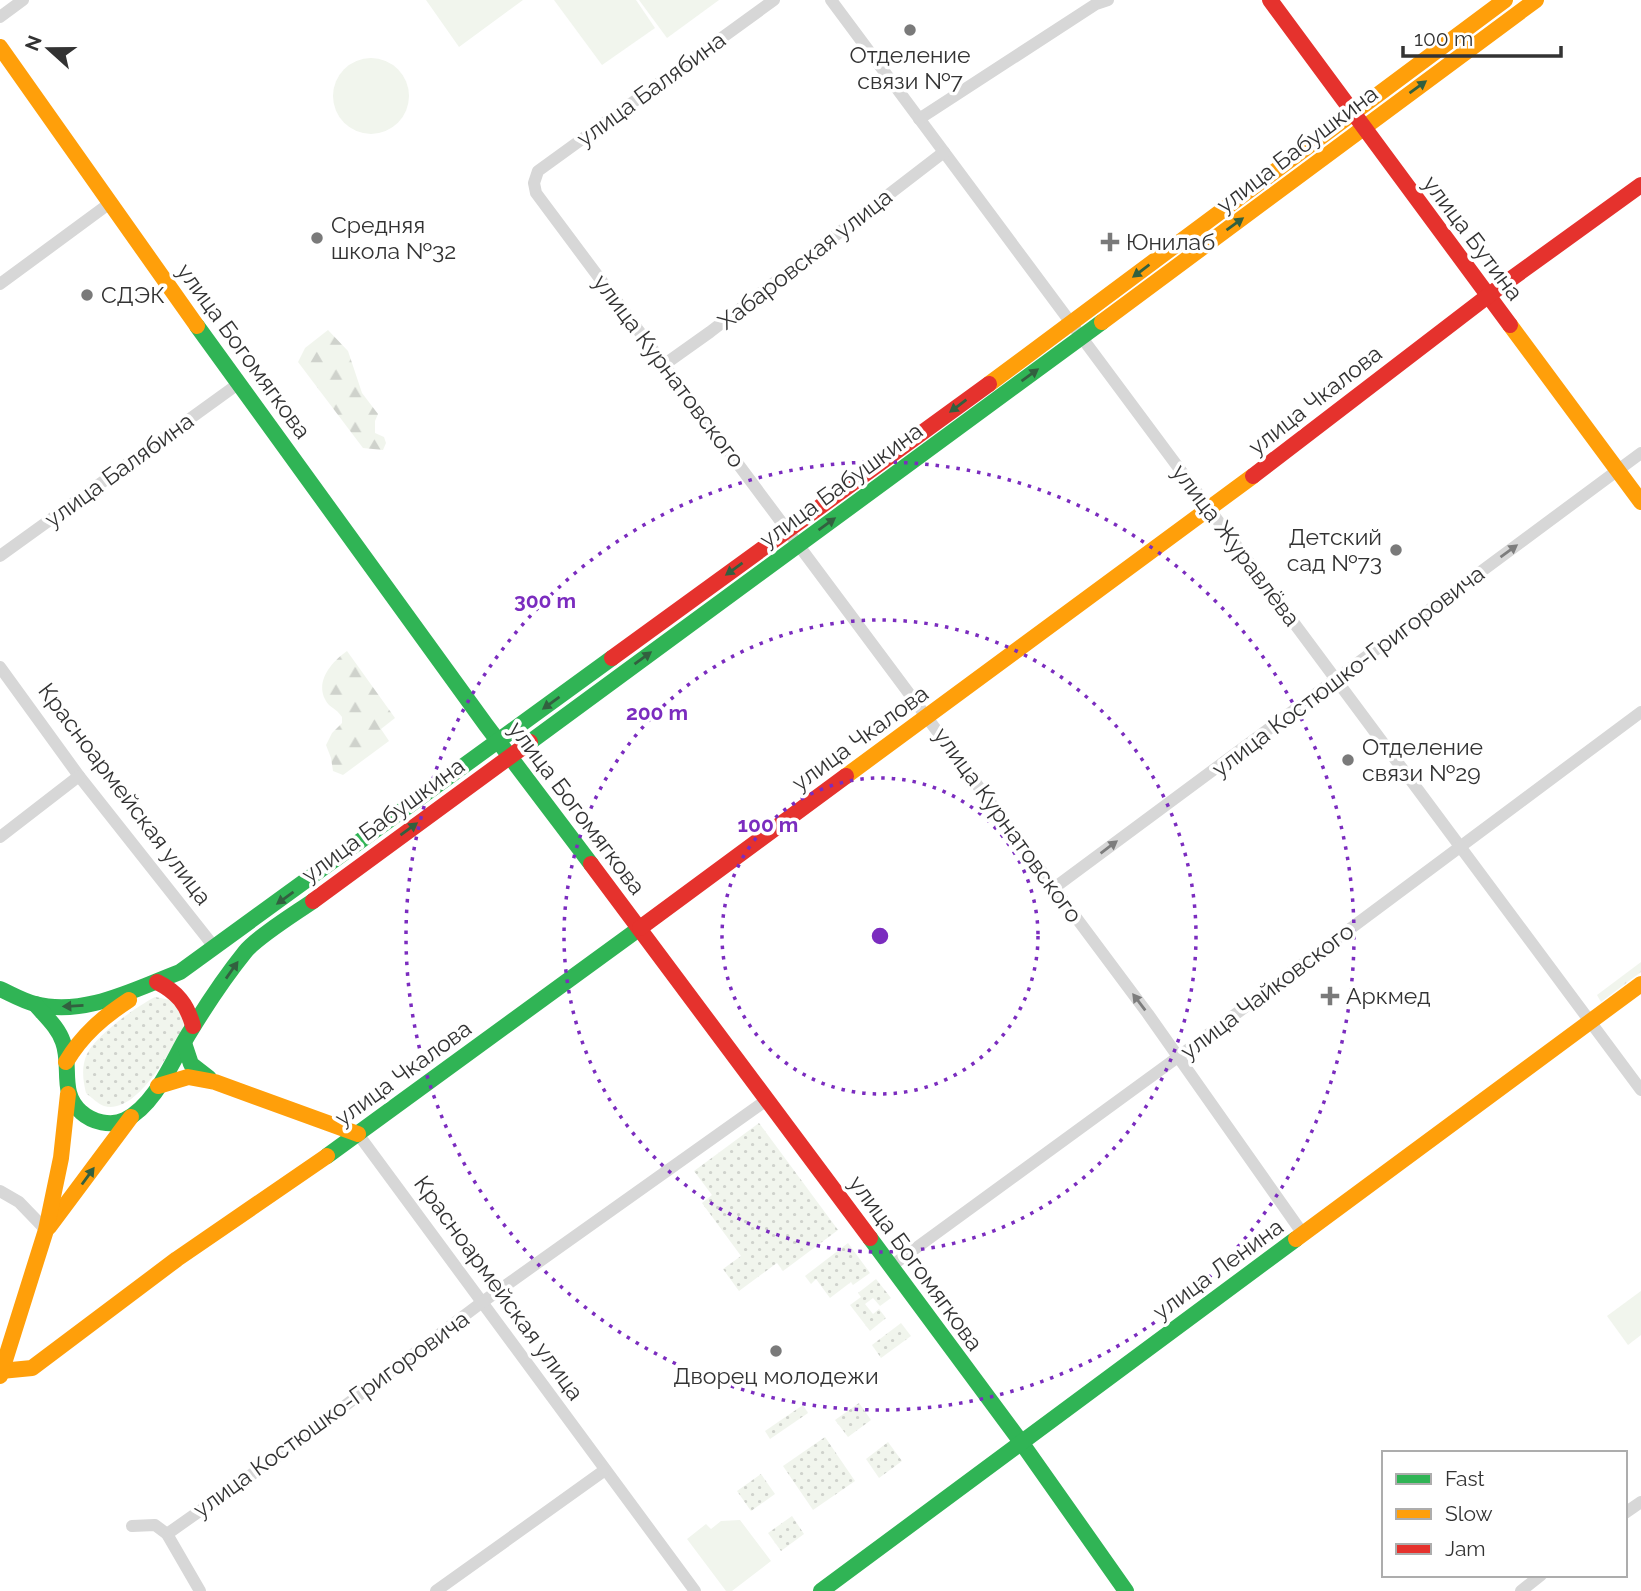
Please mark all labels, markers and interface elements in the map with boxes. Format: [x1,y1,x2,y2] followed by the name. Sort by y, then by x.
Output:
[14,14,84,84] north arrow
[1403,14,1560,58] scale bar
[902,22,918,38] marker: Отделение связи №7
[571,26,730,152] street label: улица Балябина
[1414,26,1473,51] text: 100 m
[20,32,46,54] text: N
[849,41,971,94] place label: Отделение связи №7
[1211,79,1382,218] street label: улица Бабушкина
[1409,80,1427,94] one-way arrow
[1418,170,1529,305] street label: улица Бутина
[712,182,897,335] street label: Хабаровская улица
[331,211,456,264] place label: Средняя школа №32
[1226,218,1244,232] one-way arrow
[1126,228,1215,255] place label: Юнилаб
[309,230,325,246] marker: Средняя школа №32
[1100,232,1120,252] marker: Юнилаб
[172,258,317,444] street label: улица Богомягкова
[1132,263,1150,278] one-way arrow
[588,269,751,473] street label: улица Курнатовского
[101,281,165,308] place label: СДЭК
[79,287,95,303] marker: СДЭК
[1243,339,1387,460] street label: улица Чкалова
[1021,368,1040,382] one-way arrow
[949,399,967,413] one-way arrow
[39,407,198,533] street label: улица Балябина
[754,417,927,553] street label: улица Бабушкина
[1167,458,1306,631] street label: улица Журавлёва
[818,517,836,531] one-way arrow
[1287,523,1382,576] place label: Детский сад №73
[1388,542,1404,558] marker: Детский сад №73
[1499,544,1518,558] one-way arrow
[1206,559,1489,782] street label: улица Костюшко-Григоровича
[725,561,743,575] one-way arrow
[514,588,576,613] text: 300 m
[634,651,652,665] one-way arrow
[33,678,218,910] street label: Красноармейская улица
[786,679,933,796] street label: улица Чкалова
[542,696,560,710] one-way arrow
[626,700,688,725] text: 200 m
[503,716,651,900] street label: улица Богомягкова
[929,722,1088,928] street label: улица Курнатовского
[1362,733,1483,786] place label: Отделение связи №29
[296,752,469,888] street label: улица Бабушкина
[1340,752,1356,768] marker: Отделение связи №29
[738,812,798,837] text: 100 m
[400,822,418,836] one-way arrow
[1099,839,1117,854] one-way arrow
[276,890,294,904] one-way arrow
[1175,917,1359,1065] street label: улица Чайковского
[868,924,892,948] centre of rings
[225,961,239,979] one-way arrow
[1346,982,1431,1009] place label: Аркмед
[1320,986,1340,1006] marker: Аркмед
[1131,993,1146,1011] one-way arrow
[62,1001,84,1012] one-way arrow
[329,1014,476,1131] street label: улица Чкалова
[81,1167,95,1185] one-way arrow
[409,1170,590,1405] street label: Красноармейская улица
[844,1170,989,1356] street label: улица Богомягкова
[1147,1212,1288,1325] street label: улица Ленина
[188,1305,474,1523] street label: улица Костюшко-Григоровича
[768,1343,784,1359] marker: Дворец молодежи
[673,1362,879,1389] place label: Дворец молодежи
[1382,1451,1627,1577] legend
[1445,1466,1485,1491] text: Fast
[1445,1501,1493,1526] text: Slow
[1445,1536,1486,1561] text: Jam

